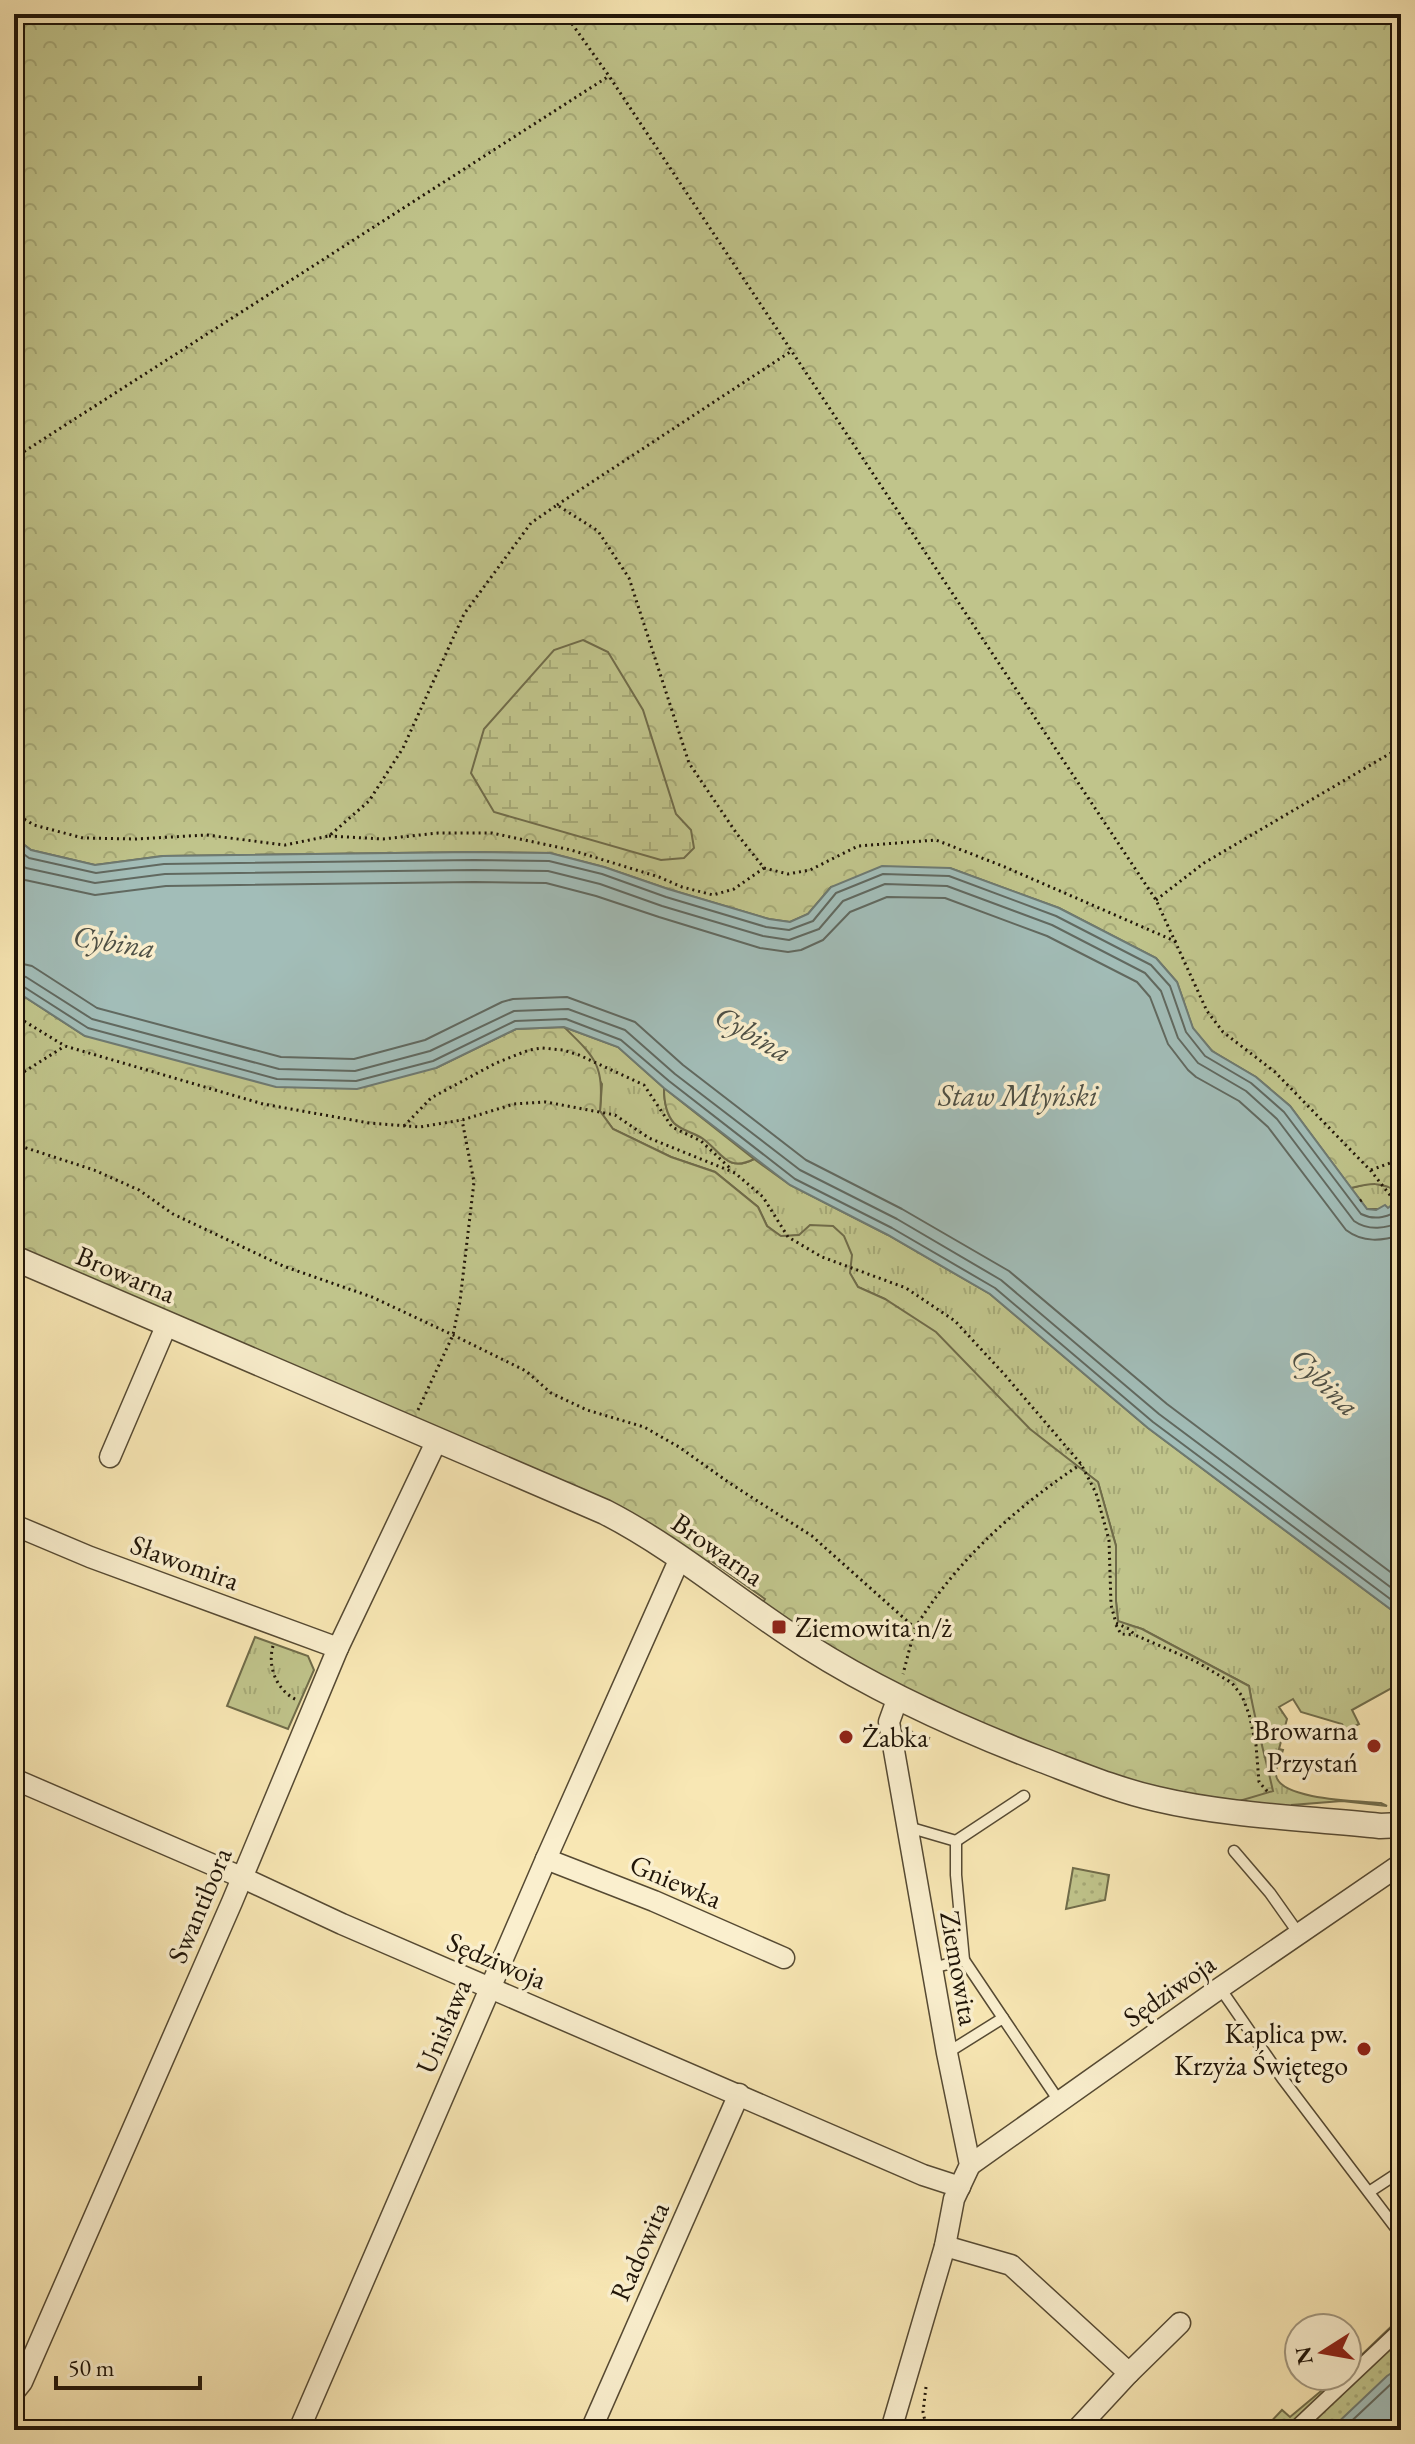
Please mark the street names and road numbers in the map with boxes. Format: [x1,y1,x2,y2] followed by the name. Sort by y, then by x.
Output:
[71,1237,182,1311] street label: Browarna
[665,1504,772,1594] street label: Browarna
[126,1526,245,1599] street label: Sławomira
[159,1841,240,1968] street label: Swantibora
[625,1846,728,1917] street label: Gniewka
[932,1908,988,2029] street label: Ziemowita
[442,1923,553,1997] street label: Sędziwoja
[1116,1945,1223,2035] street label: Sędziwoja
[407,1972,479,2079] street label: Unisława
[601,2195,677,2306] street label: Radowita

